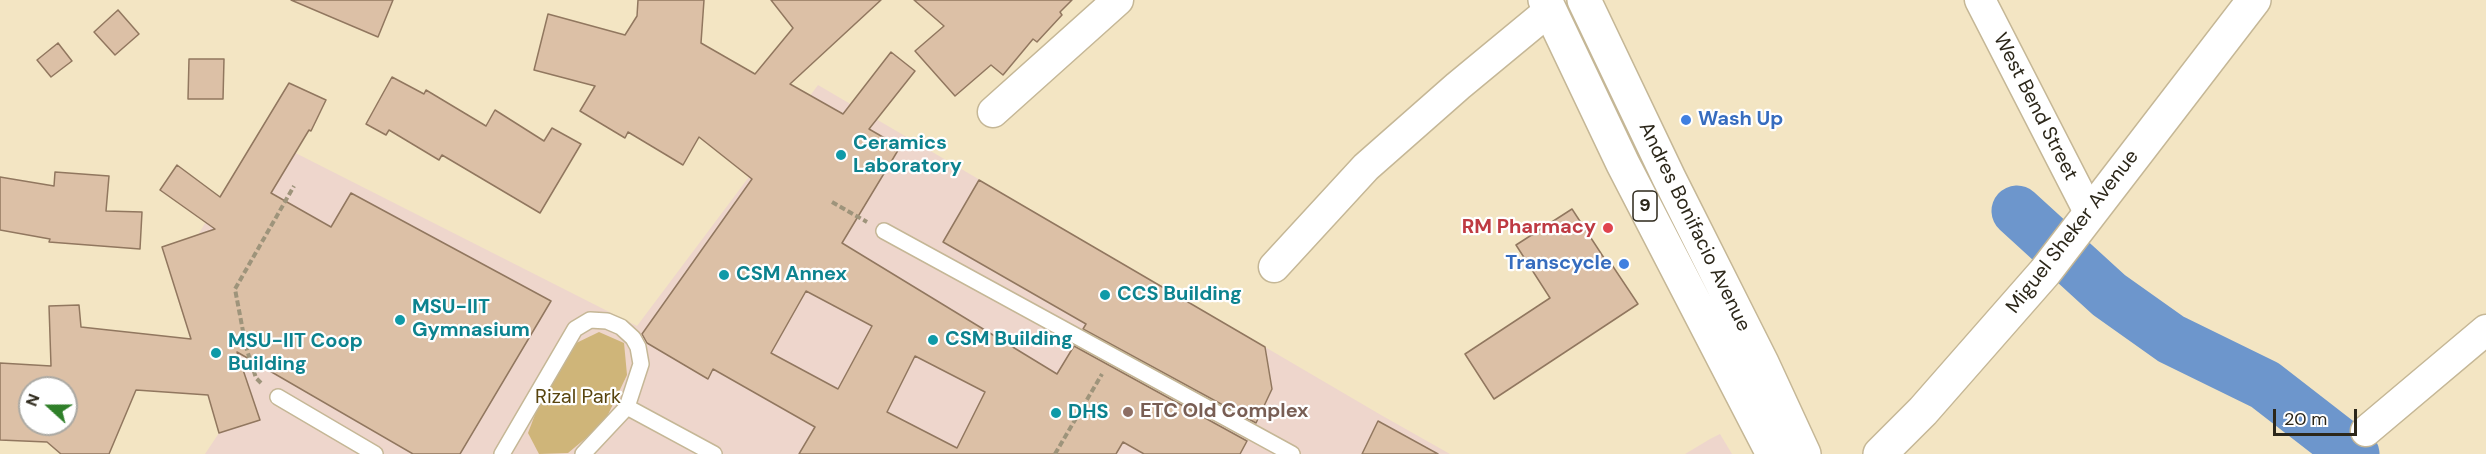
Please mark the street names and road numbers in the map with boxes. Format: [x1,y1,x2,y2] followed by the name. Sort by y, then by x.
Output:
[1988,29,2082,185] street label: West Bend Street
[1633,118,1755,336] street label: Andres Bonifacio Avenue
[2002,145,2144,319] street label: Miguel Sheker Avenue
[1633,191,1657,221] road number: 9

